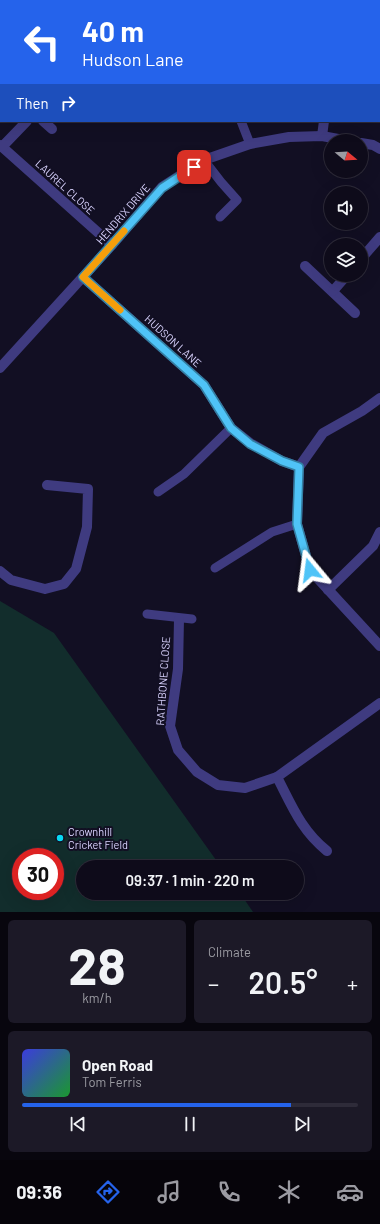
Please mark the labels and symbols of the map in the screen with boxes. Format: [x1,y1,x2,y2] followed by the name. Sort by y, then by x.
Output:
[324,134,368,178] north arrow
[177,150,211,184] pin
[33,157,98,217] street label: LAUREL CLOSE
[93,181,153,246] street label: HENDRIX DRIVE
[142,312,204,370] street label: HUDSON LANE
[289,549,331,591] position arrow
[153,636,172,726] street label: RATHBONE CLOSE
[68,825,128,851] place label: Crownhill Cricket Field
[55,833,65,843] marker: Crownhill Cricket Field
[12,848,64,900] speed limit sign: 30

